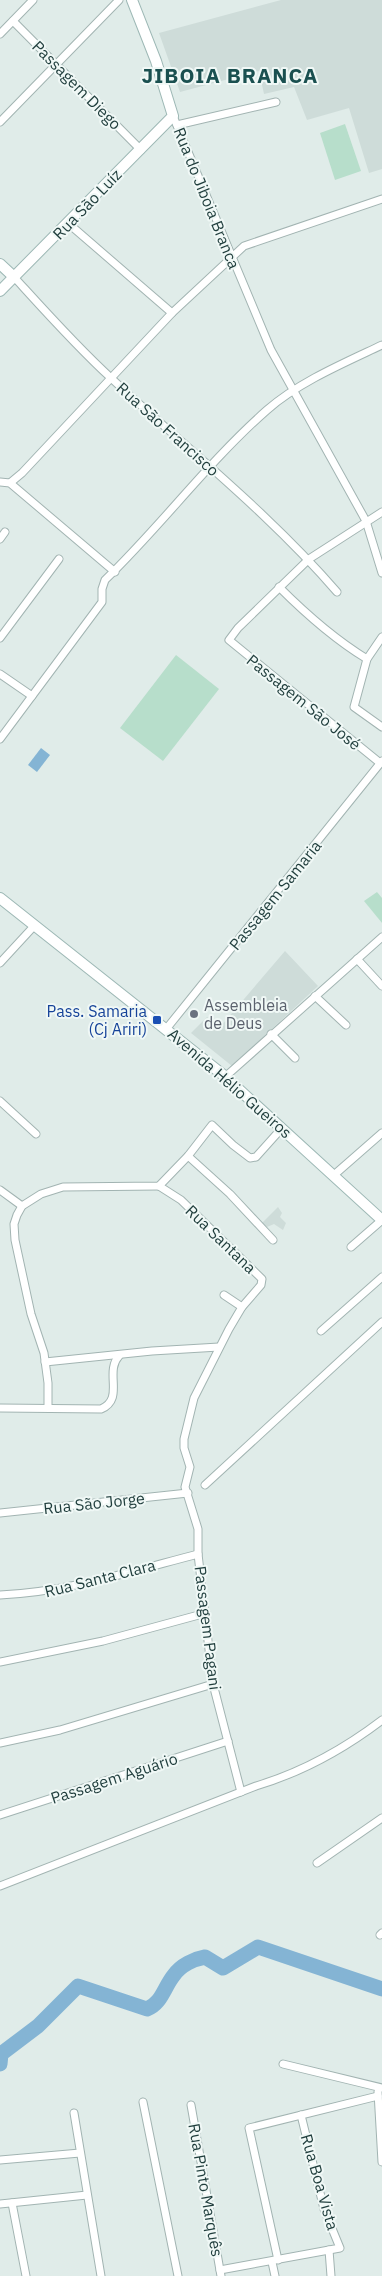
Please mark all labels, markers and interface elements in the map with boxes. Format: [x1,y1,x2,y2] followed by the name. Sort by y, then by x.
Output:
[28,36,126,134] street label: Passagem Diego
[142,61,318,89] district label: JIBOIA BRANCA
[169,124,245,272] street label: Rua do Jiboia Branca
[48,164,126,244] street label: Rua São Luíz
[113,378,223,480] street label: Rua São Francisco
[243,650,365,754] street label: Passagem São José
[225,836,326,954] street label: Passagem Samaria
[204,995,288,1033] place label: Assembleia de Deus
[47,1001,147,1039] place label: Pass. Samaria (Cj Ariri)
[188,1008,200,1020] marker: Assembleia de Deus
[151,1014,163,1026] marker: Pass. Samaria (Cj Ariri)
[164,1024,296,1142] street label: Avenida Hélio Gueiros
[182,1200,261,1278] street label: Rua Santana
[42,1488,146,1518] street label: Rua São Jorge
[42,1554,158,1601] street label: Rua Santa Clara
[190,1565,226,1691] street label: Passagem Pagani
[48,1748,180,1808] street label: Passagem Aguário
[184,2122,228,2258] street label: Rua Pinto Marquês
[297,2132,343,2233] street label: Rua Boa Vista

